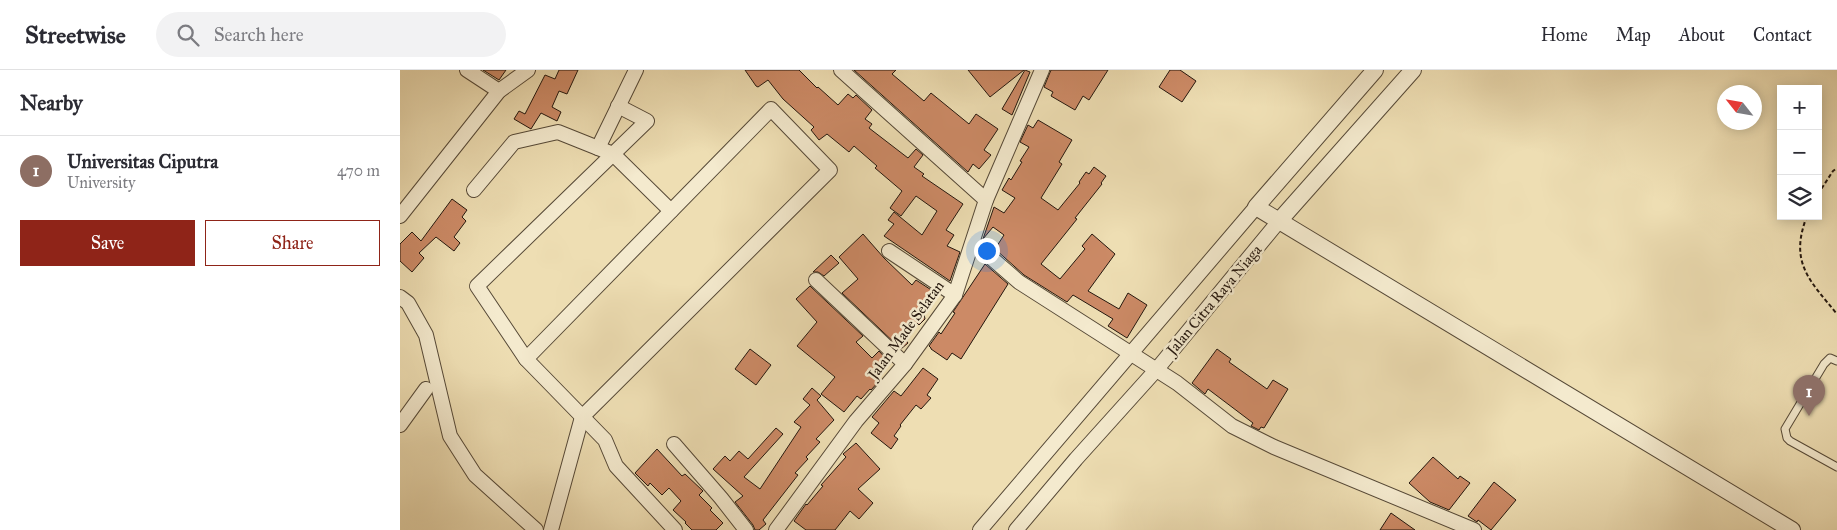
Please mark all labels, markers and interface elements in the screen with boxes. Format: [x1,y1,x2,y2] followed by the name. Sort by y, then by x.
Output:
[156,12,506,57] search box
[25,20,126,50] text: Streetwise
[174,21,202,49] icon: search
[214,23,304,46] text: Search here
[1541,24,1588,46] text: Home
[1616,24,1651,46] text: Map
[1679,24,1725,46] text: About
[1753,24,1812,46] text: Contact
[1717,85,1762,130] north arrow
[1777,85,1822,220] map controls
[1777,85,1822,130] button: +
[20,90,83,116] text: Nearby
[1777,130,1822,175] button: −
[67,150,218,173] text: Universitas Ciputra
[33,161,39,180] text: 1
[337,161,380,180] text: 470 m
[67,173,136,192] text: University
[1777,175,1822,220] button: layers
[20,220,195,266] button: Save
[205,220,380,266] button: Share
[974,238,1000,264] your location
[1161,241,1267,361] street label: Jalan Citra Raya Niaga
[863,277,949,385] street label: Jalan Made Selatan
[1793,375,1825,416] pin: 1

